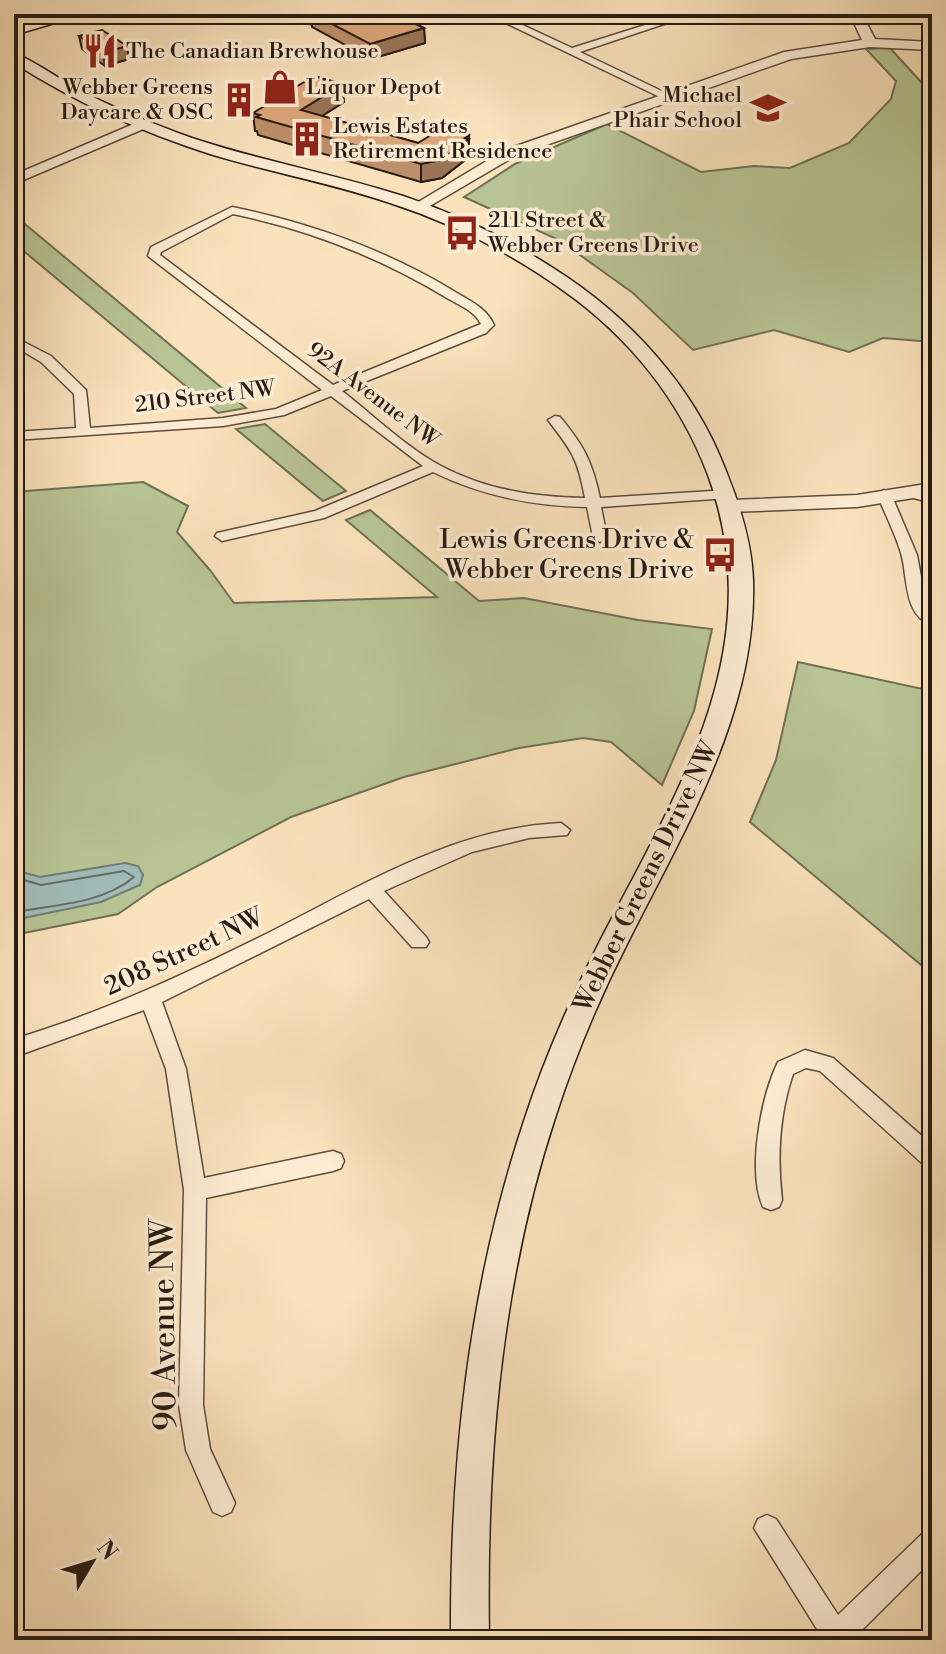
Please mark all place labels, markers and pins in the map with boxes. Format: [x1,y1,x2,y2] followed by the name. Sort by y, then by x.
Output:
[81,32,119,70] restaurant icon: The Canadian Brewhouse
[126,38,379,65] place label: The Canadian Brewhouse
[261,68,299,106] shop icon: Liquor Depot
[60,74,213,126] place label: Webber Greens Daycare & OSC
[306,74,441,101] place label: Liquor Depot
[220,81,258,119] building icon: Webber Greens Daycare & OSC
[613,82,742,134] place label: Michael Phair School
[749,89,787,127] school or university icon: Michael Phair School
[333,113,552,165] place label: Lewis Estates Retirement Residence
[288,120,326,158] building icon: Lewis Estates Retirement Residence
[487,207,699,259] place label: 211 Street & Webber Greens Drive
[443,214,481,252] bus stop icon: 211 Street & Webber Greens Drive
[439,524,694,586] place label: Lewis Greens Drive & Webber Greens Drive
[701,536,739,574] bus stop icon: Lewis Greens Drive & Webber Greens Drive

